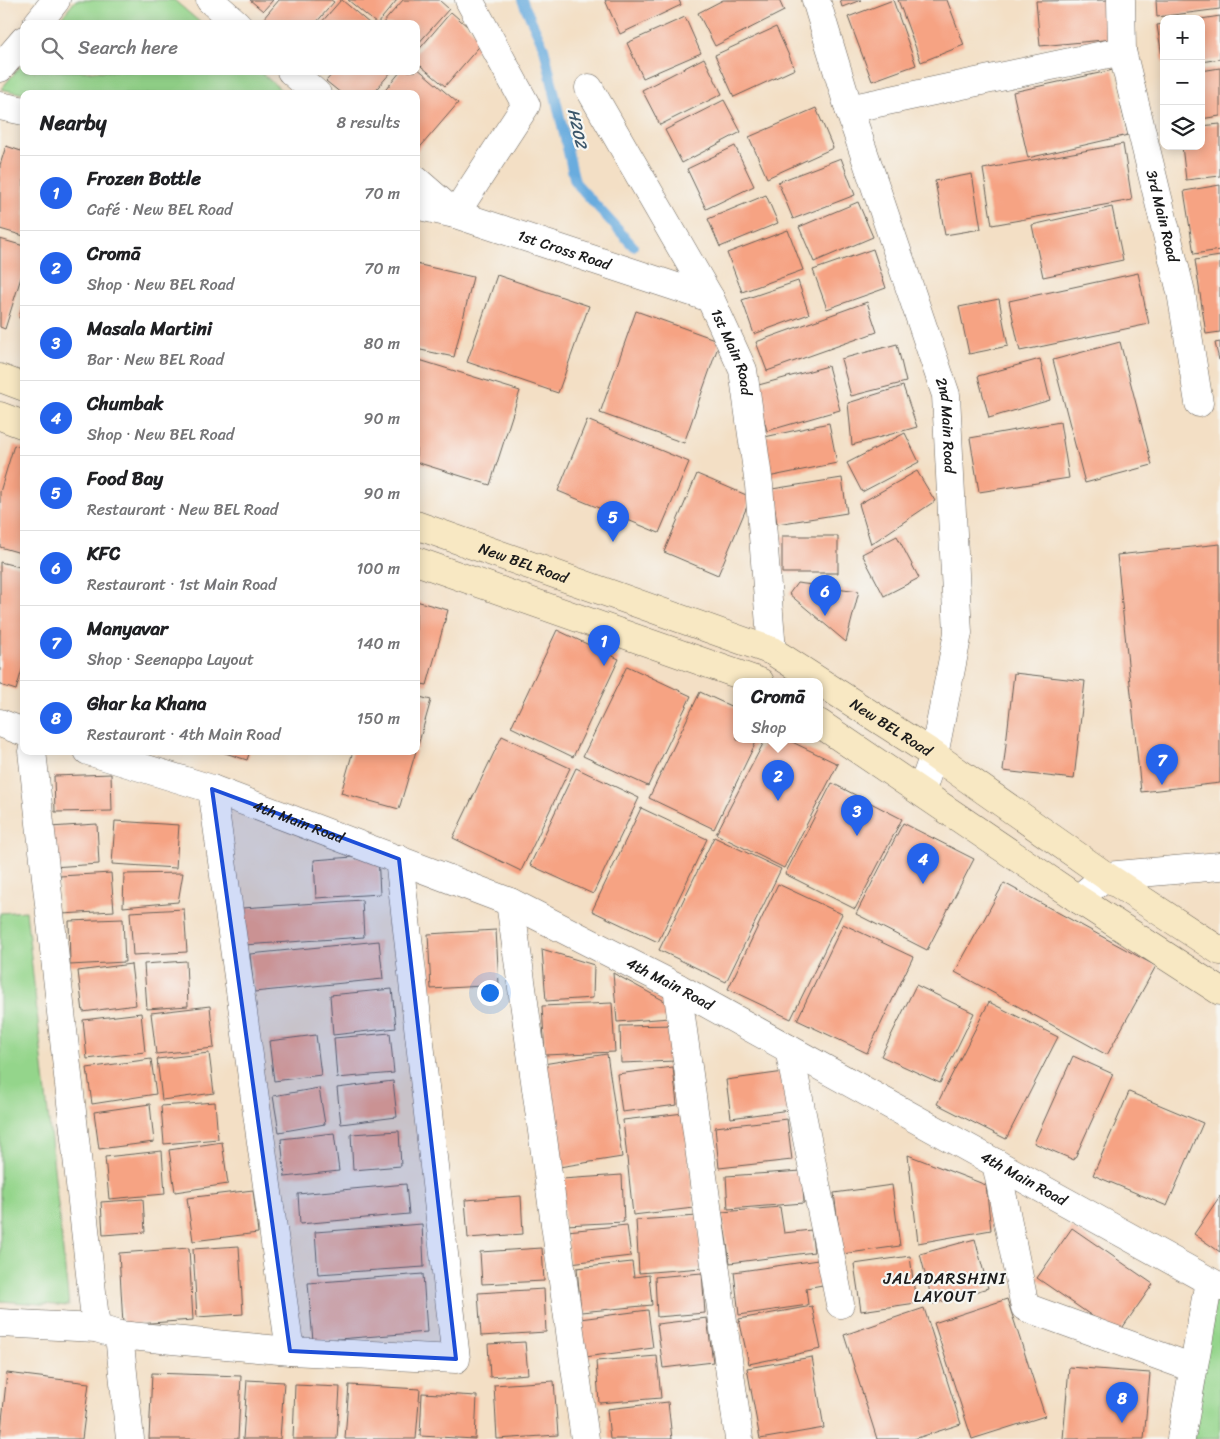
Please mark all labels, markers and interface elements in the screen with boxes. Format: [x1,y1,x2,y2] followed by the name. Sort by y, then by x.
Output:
[1160,15,1205,150] map controls
[1160,15,1205,60] button: +
[20,20,420,75] search box
[78,31,178,64] text: Search here
[38,34,66,62] icon: search
[1160,60,1205,105] button: −
[40,104,106,142] text: Nearby
[559,105,597,154] water label: H202
[1160,105,1205,150] button: layers
[337,108,400,137] text: 8 results
[87,162,201,195] text: Frozen Bottle
[1139,167,1187,266] street label: 3rd Main Road
[53,179,59,208] text: 1
[364,179,400,208] text: 70 m
[87,195,232,224] text: Café · New BEL Road
[514,222,615,278] street label: 1st Cross Road
[87,237,140,270] text: Cromā
[51,254,61,283] text: 2
[364,254,400,283] text: 70 m
[87,270,234,299] text: Shop · New BEL Road
[703,304,760,398] street label: 1st Main Road
[87,312,212,345] text: Masala Martini
[52,329,60,358] text: 3
[364,329,400,358] text: 80 m
[87,345,224,374] text: Bar · New BEL Road
[928,374,963,475] street label: 2nd Main Road
[87,387,163,420] text: Chumbak
[51,404,61,433] text: 4
[364,404,400,433] text: 90 m
[87,420,234,449] text: Shop · New BEL Road
[87,462,163,495] text: Food Bay
[51,479,61,508] text: 5
[364,479,400,508] text: 90 m
[87,495,278,524] text: Restaurant · New BEL Road
[597,501,629,542] pin: 5
[475,535,573,591] street label: New BEL Road
[87,537,120,570] text: KFC
[51,554,61,583] text: 6
[356,554,400,583] text: 100 m
[87,570,277,599] text: Restaurant · 1st Main Road
[809,575,841,616] pin: 6
[87,612,168,645] text: Manyavar
[588,625,620,666] pin: 1
[51,629,61,658] text: 7
[357,629,400,658] text: 140 m
[87,645,254,674] text: Shop · Seenappa Layout
[733,678,823,743] popup
[751,680,805,713] text: Cromā
[87,687,206,720] text: Ghar ka Khana
[845,691,938,764] street label: New BEL Road
[51,704,61,733] text: 8
[357,704,400,733] text: 150 m
[751,713,786,742] text: Shop
[87,720,281,749] text: Restaurant · 4th Main Road
[1146,744,1178,785] pin: 7
[762,760,794,801] pin: 2
[249,793,349,851] street label: 4th Main Road
[841,795,873,836] pin: 3
[907,843,939,884] pin: 4
[622,950,719,1018] street label: 4th Main Road
[477,980,503,1006] your location
[976,1144,1073,1214] street label: 4th Main Road
[883,1264,1007,1311] district label: JALADARSHINI LAYOUT
[1106,1382,1138,1423] pin: 8

